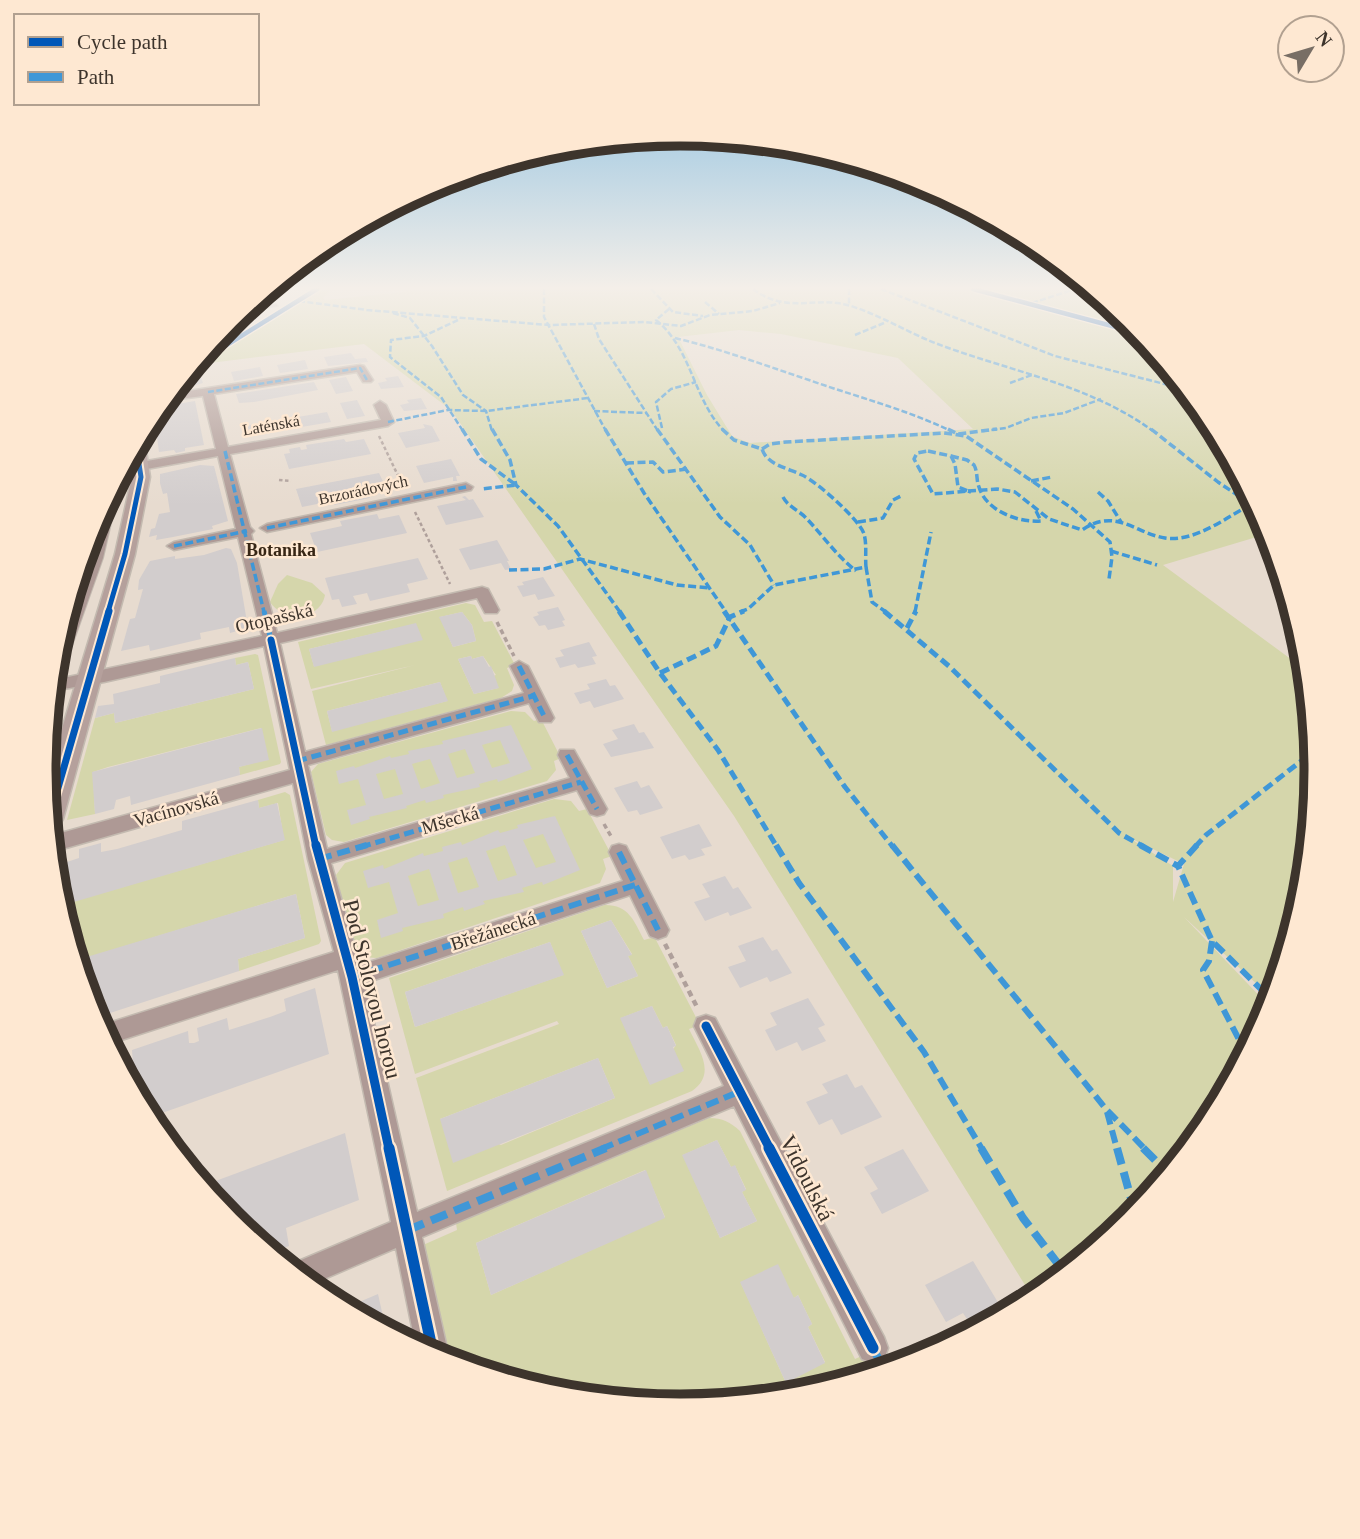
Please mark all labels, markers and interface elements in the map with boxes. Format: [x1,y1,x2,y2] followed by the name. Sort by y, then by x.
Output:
[14,14,259,105] legend
[1276,14,1346,84] north arrow
[1312,27,1337,51] text: N
[77,30,168,54] text: Cycle path
[77,65,115,89] text: Path
[241,412,301,438] street label: Laténská
[317,472,409,509] street label: Brzorádových
[246,540,316,560] district label: Botanika
[233,599,315,637] street label: Otopašská
[131,787,222,831] street label: Vacínovská
[419,802,482,838] street label: Mšecká
[338,897,407,1082] street label: Pod Stolovou horou
[448,907,539,955] street label: Břežánecká
[775,1131,839,1225] street label: Vidoulská

